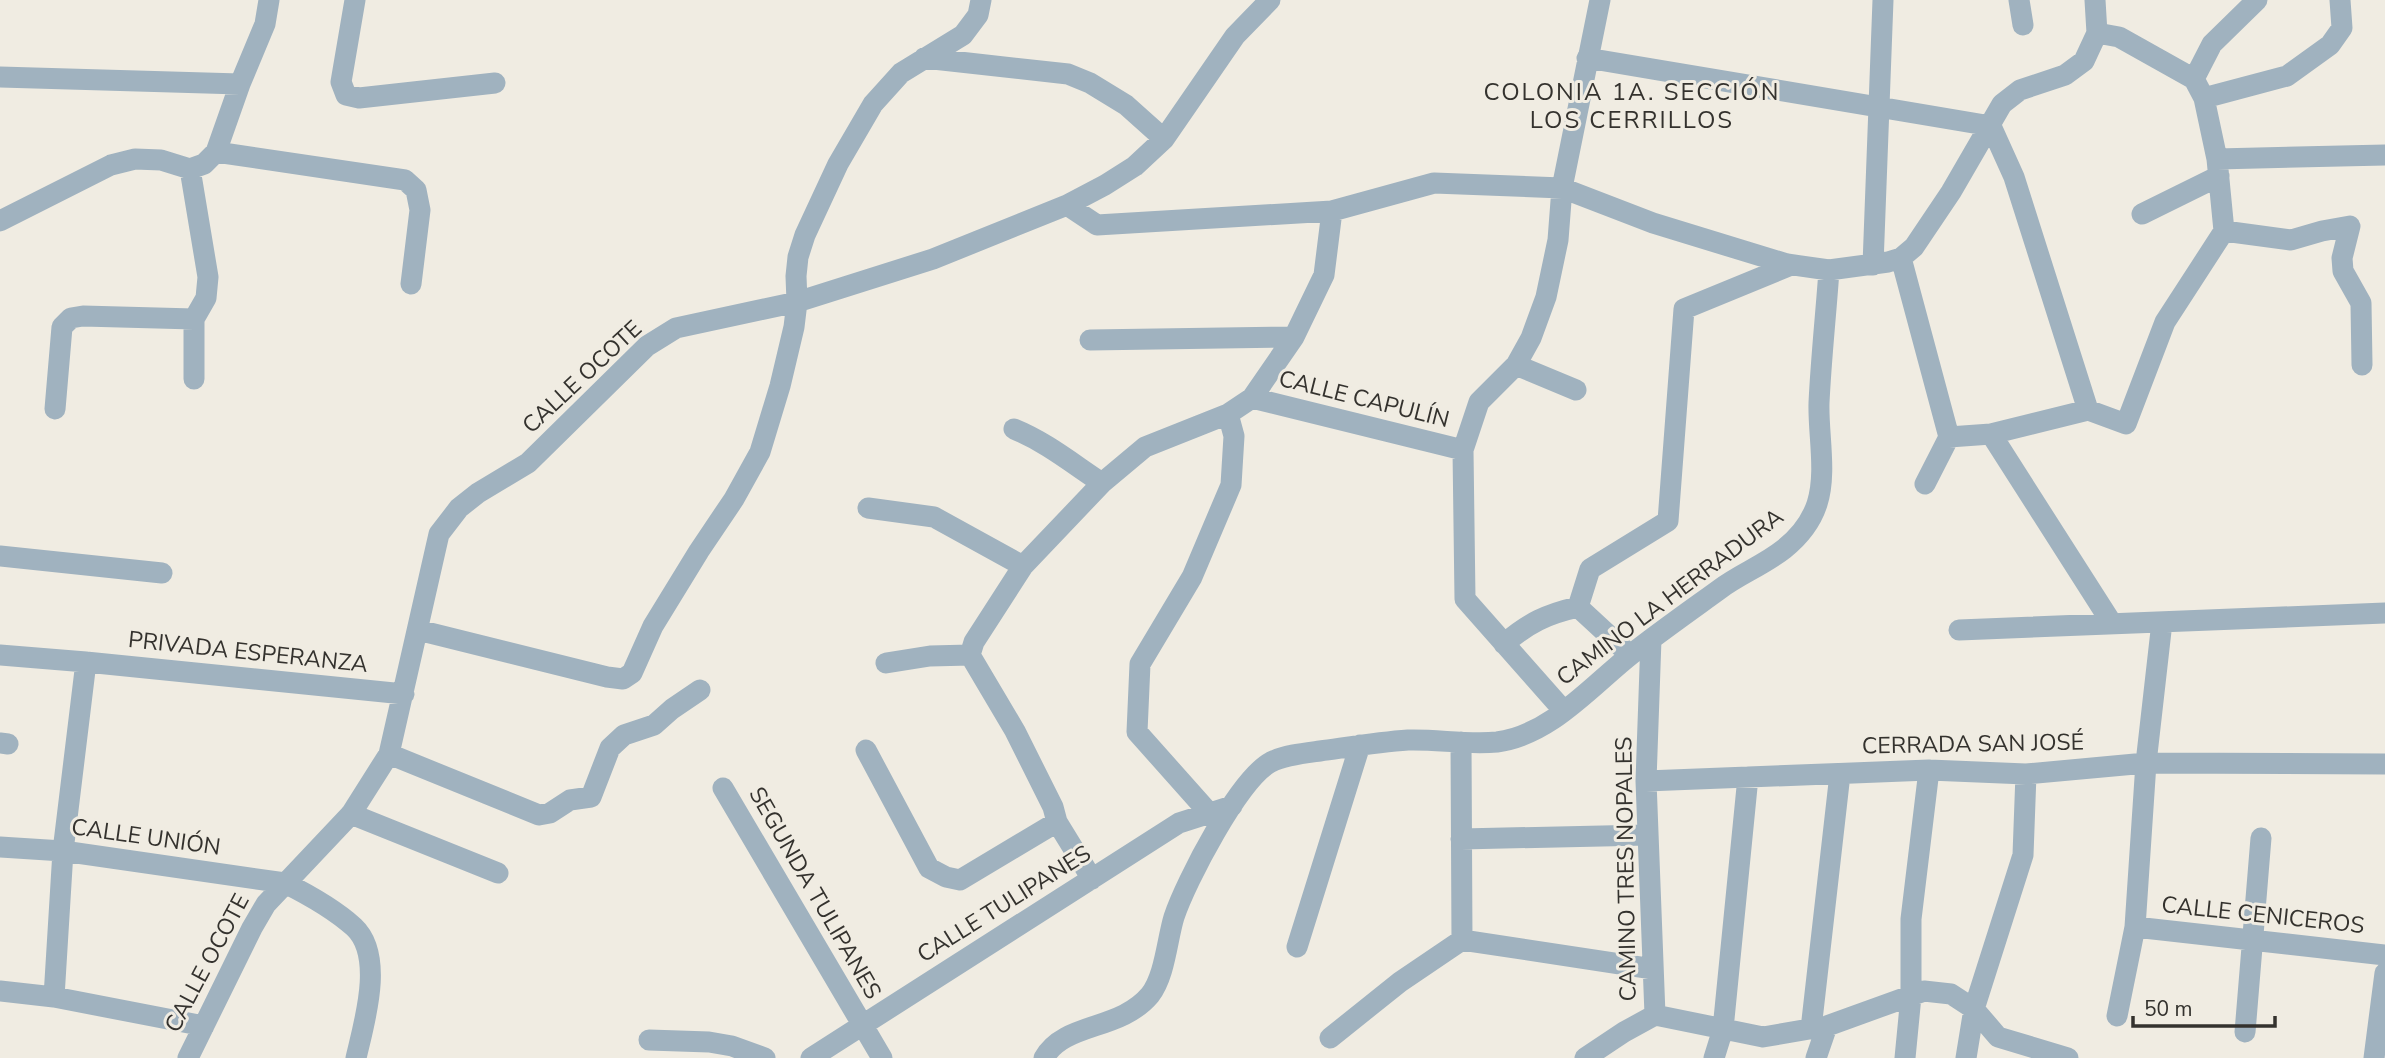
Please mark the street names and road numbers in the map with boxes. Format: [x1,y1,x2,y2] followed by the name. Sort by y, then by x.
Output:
[516,314,648,440] street label: CALLE OCOTE
[1276,363,1452,435] street label: CALLE CAPULÍN
[1550,501,1790,693] street label: CAMINO LA HERRADURA
[127,624,370,680] street label: PRIVADA ESPERANZA
[1862,727,2084,761] street label: CERRADA SAN JOSÉ
[1608,736,1644,1002] street label: CAMINO TRES NOPALES
[741,781,889,1005] street label: SEGUNDA TULIPANES
[69,811,223,863] street label: CALLE UNIÓN
[911,838,1097,970] street label: CALLE TULIPANES
[157,888,257,1038] street label: CALLE OCOTE
[2160,889,2366,941] street label: CALLE CENICEROS

